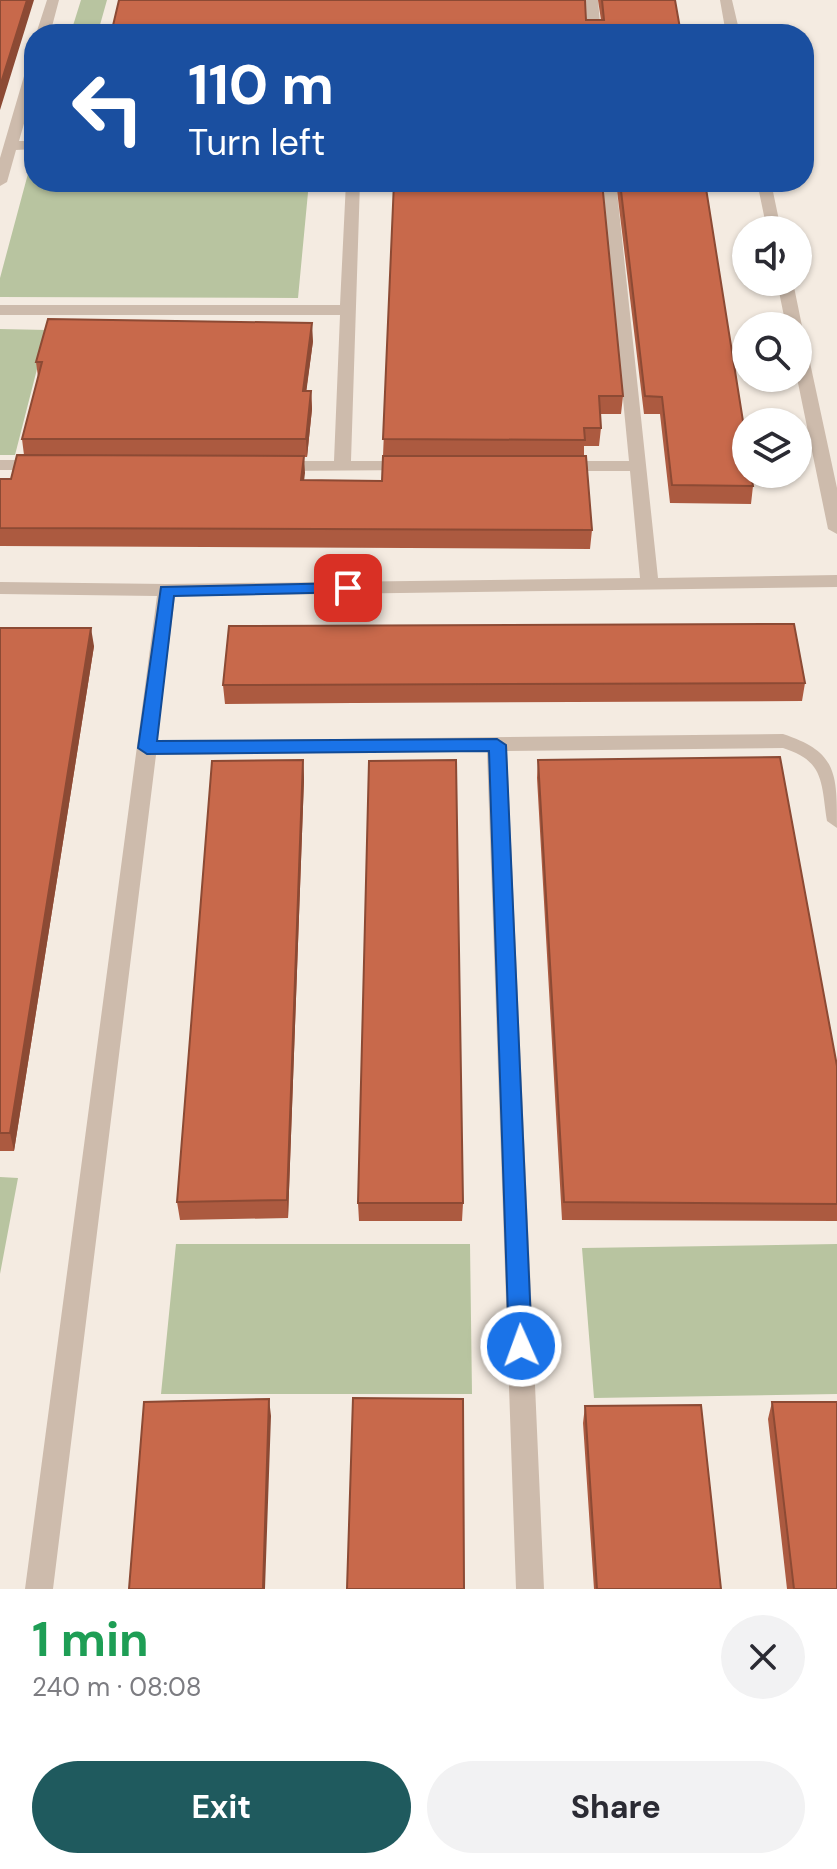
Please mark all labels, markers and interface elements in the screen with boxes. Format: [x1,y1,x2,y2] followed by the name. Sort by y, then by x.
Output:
[188,48,334,121] text: 110 m
[56,56,160,160] icon: left
[188,119,325,166] text: Turn left
[732,216,812,488] map controls
[732,216,812,296] button: sound
[732,312,812,392] button: search
[732,408,812,488] button: layers
[314,554,382,622] pin
[326,566,370,610] icon: arrive
[479,1304,563,1388] position arrow
[32,1608,149,1671] text: 1 min
[721,1615,805,1699] button: close
[32,1670,202,1704] text: 240 m · 08:08
[32,1761,411,1853] button: Exit
[427,1761,805,1853] button: Share

